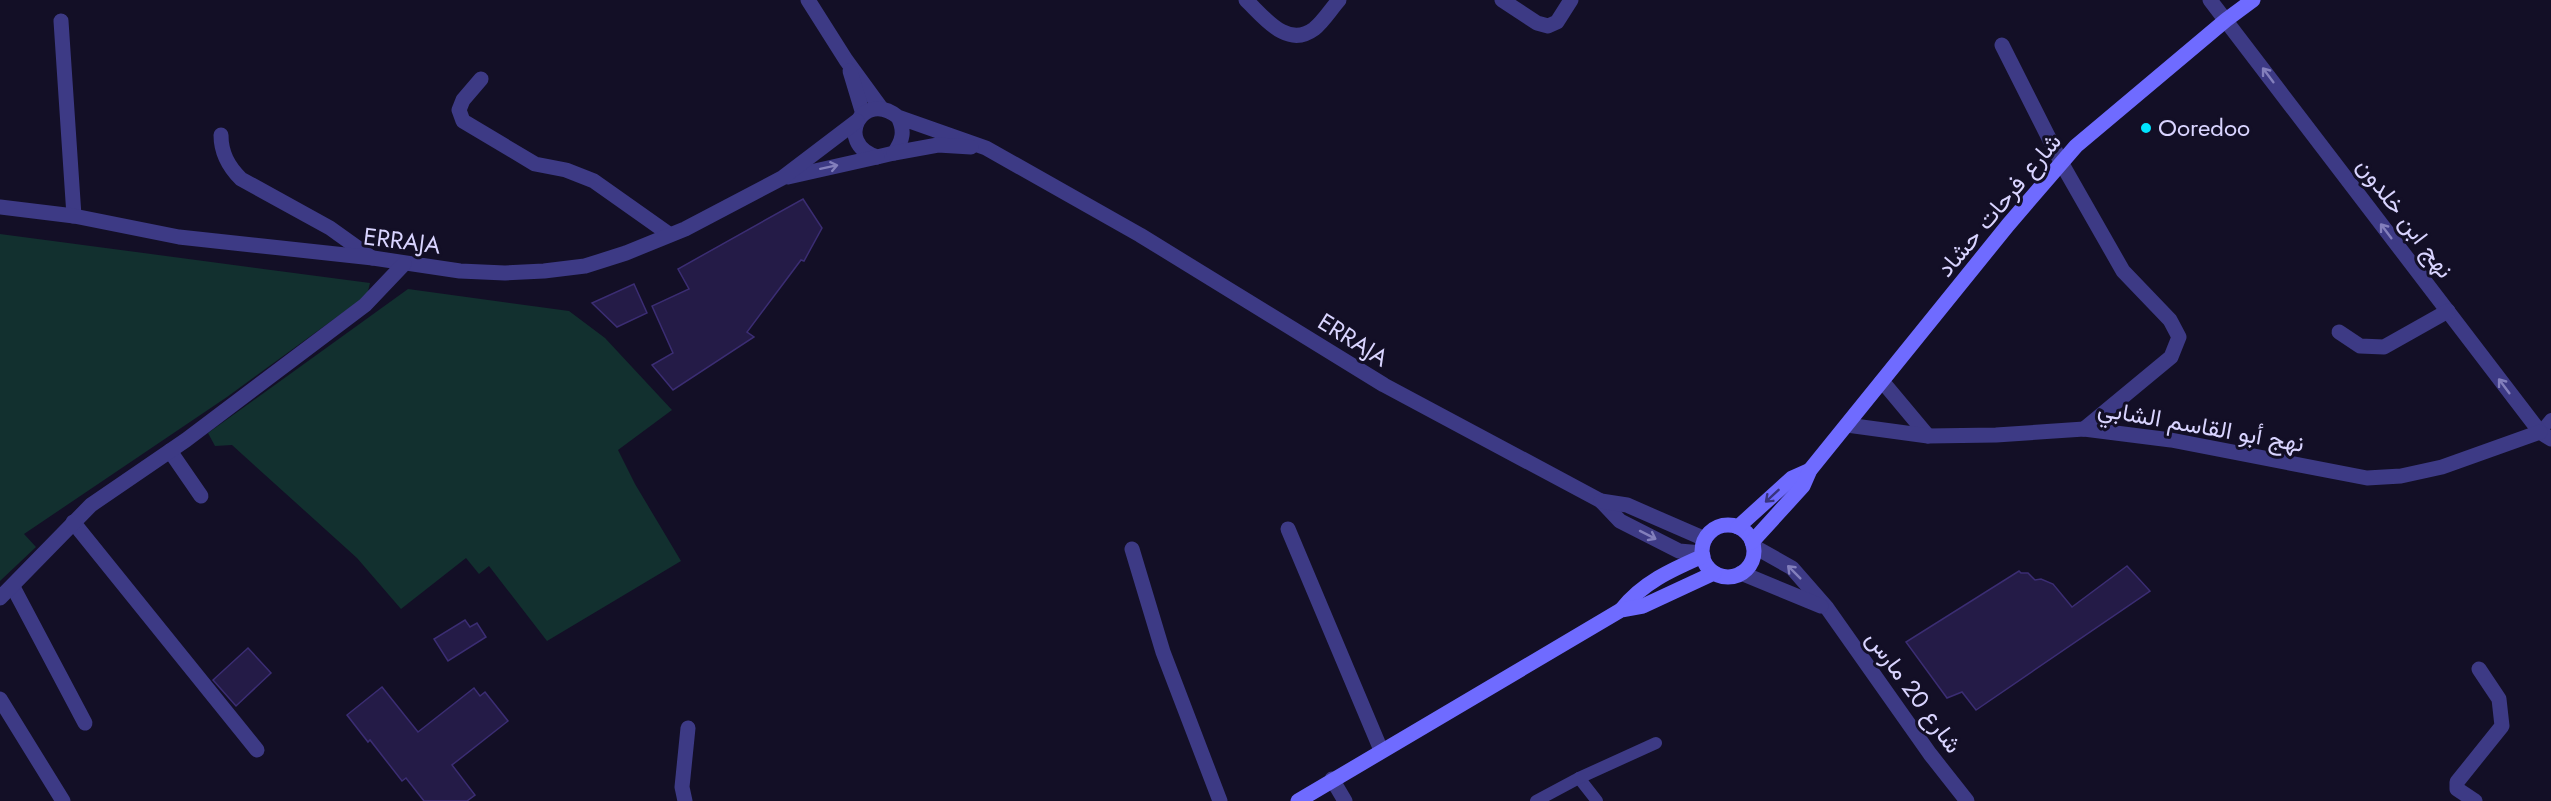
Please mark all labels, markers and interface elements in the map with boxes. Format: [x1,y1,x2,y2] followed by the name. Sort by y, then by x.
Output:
[2262,68,2275,84] one-way arrow
[2158,110,2250,145] place label: Ooredoo
[2139,121,2153,135] marker: Ooredoo
[1928,125,2069,284] street label: شارع فرحات حشاد
[2348,150,2462,285] street label: نهج ابن خلدون
[819,160,838,172] one-way arrow
[361,218,443,263] street label: ERRAJA
[2380,223,2393,239] one-way arrow
[1311,304,1396,375] street label: ERRAJA
[2498,378,2511,394] one-way arrow
[2095,390,2307,463] street label: نهج أبو القاسم الشابي
[1765,489,1780,503] one-way arrow
[1638,530,1656,541] one-way arrow
[1786,565,1801,579] one-way arrow
[1858,623,1971,760] street label: شارع 20 مارس

